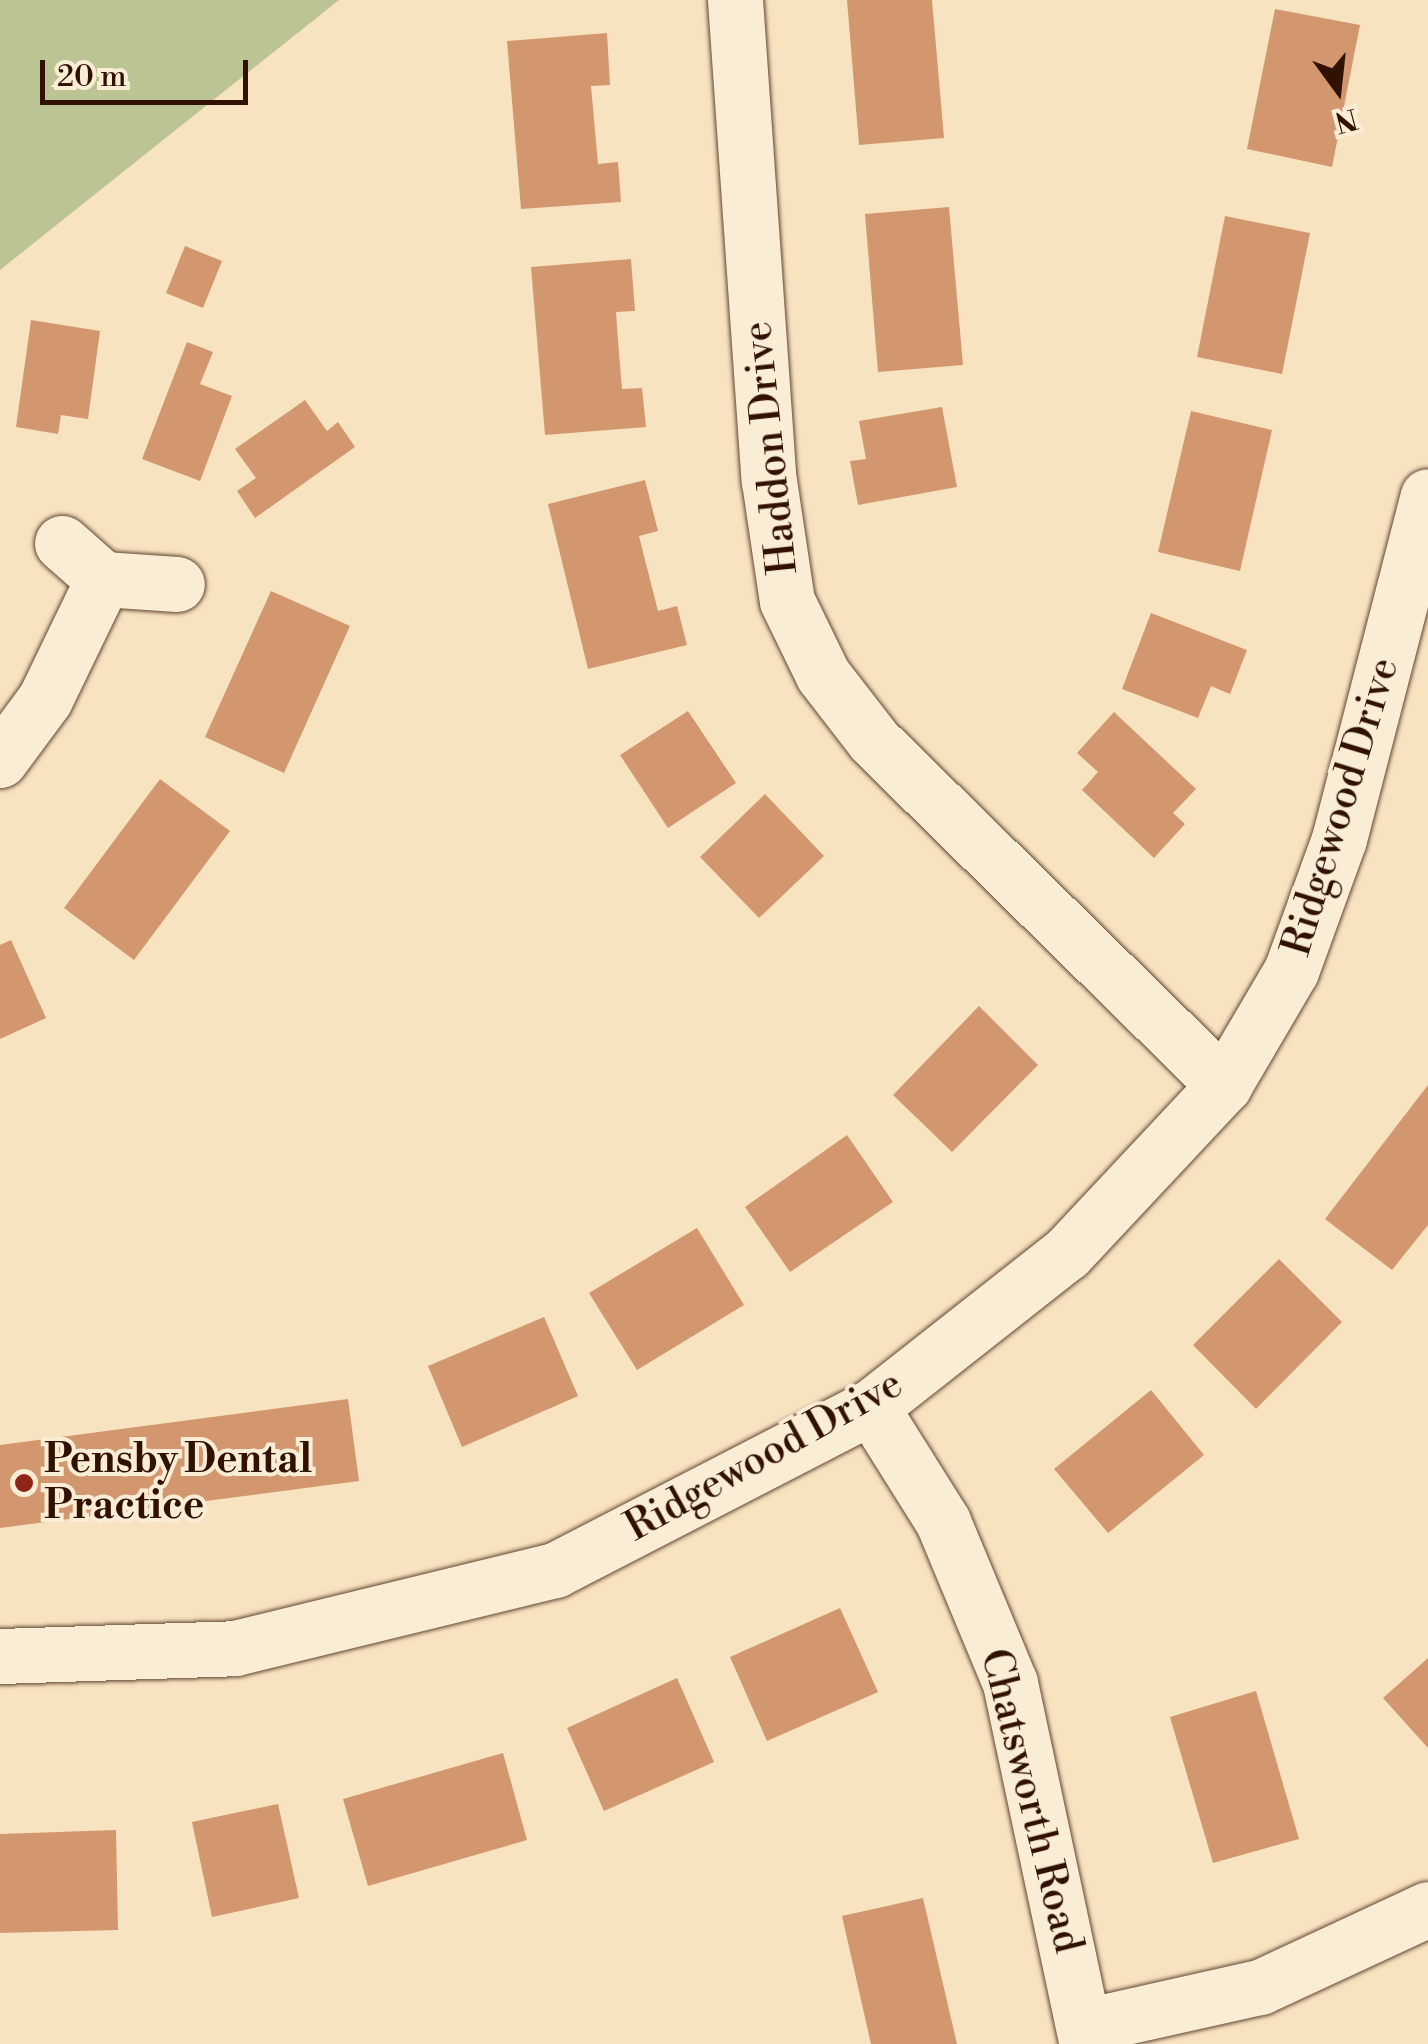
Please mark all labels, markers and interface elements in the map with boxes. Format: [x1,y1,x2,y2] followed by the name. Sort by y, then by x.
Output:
[45,40,252,102] scale bar
[1288,40,1388,140] north arrow
[57,58,126,96] text: 20 m
[1331,100,1361,139] text: N
[734,319,808,577] street label: Haddon Drive
[1273,652,1409,962] street label: Ridgewood Drive
[617,1360,911,1552] street label: Ridgewood Drive
[44,1436,312,1530] place label: Pensby Dental Practice
[13,1472,35,1494] marker: Pensby Dental Practice
[970,1644,1092,1958] street label: Chatsworth Road

